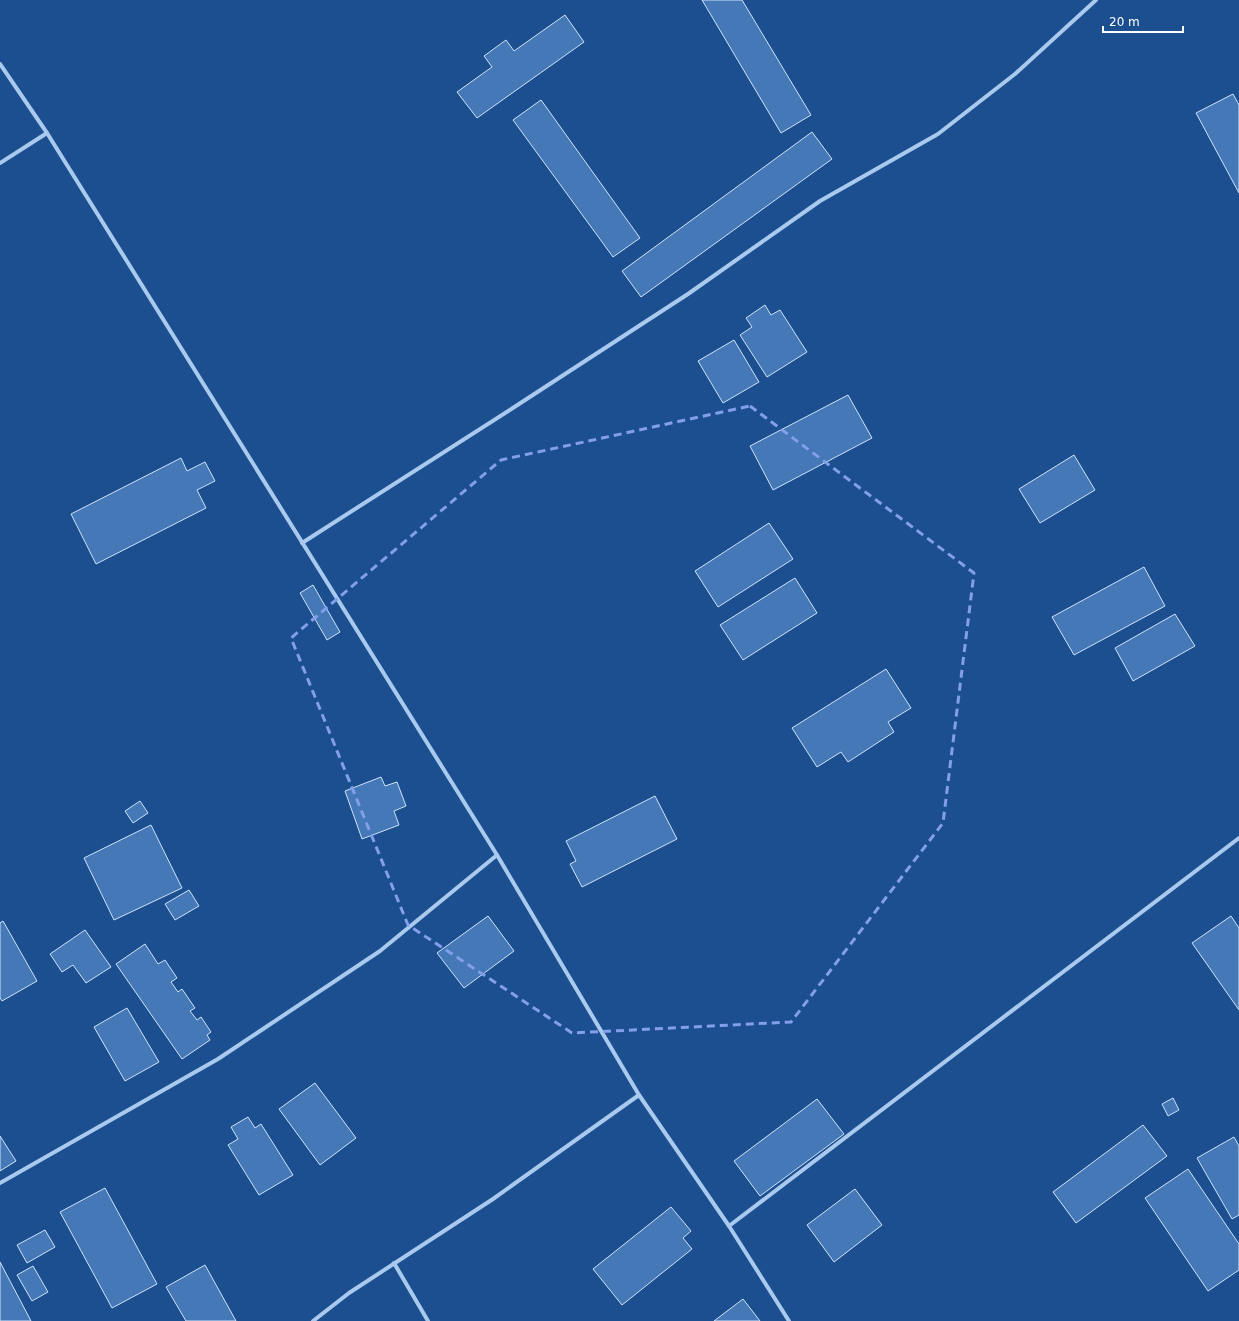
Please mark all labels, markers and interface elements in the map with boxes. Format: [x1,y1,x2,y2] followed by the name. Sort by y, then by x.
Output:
[1103,8,1183,34] scale bar
[1109,15,1140,29] text: 20 m

